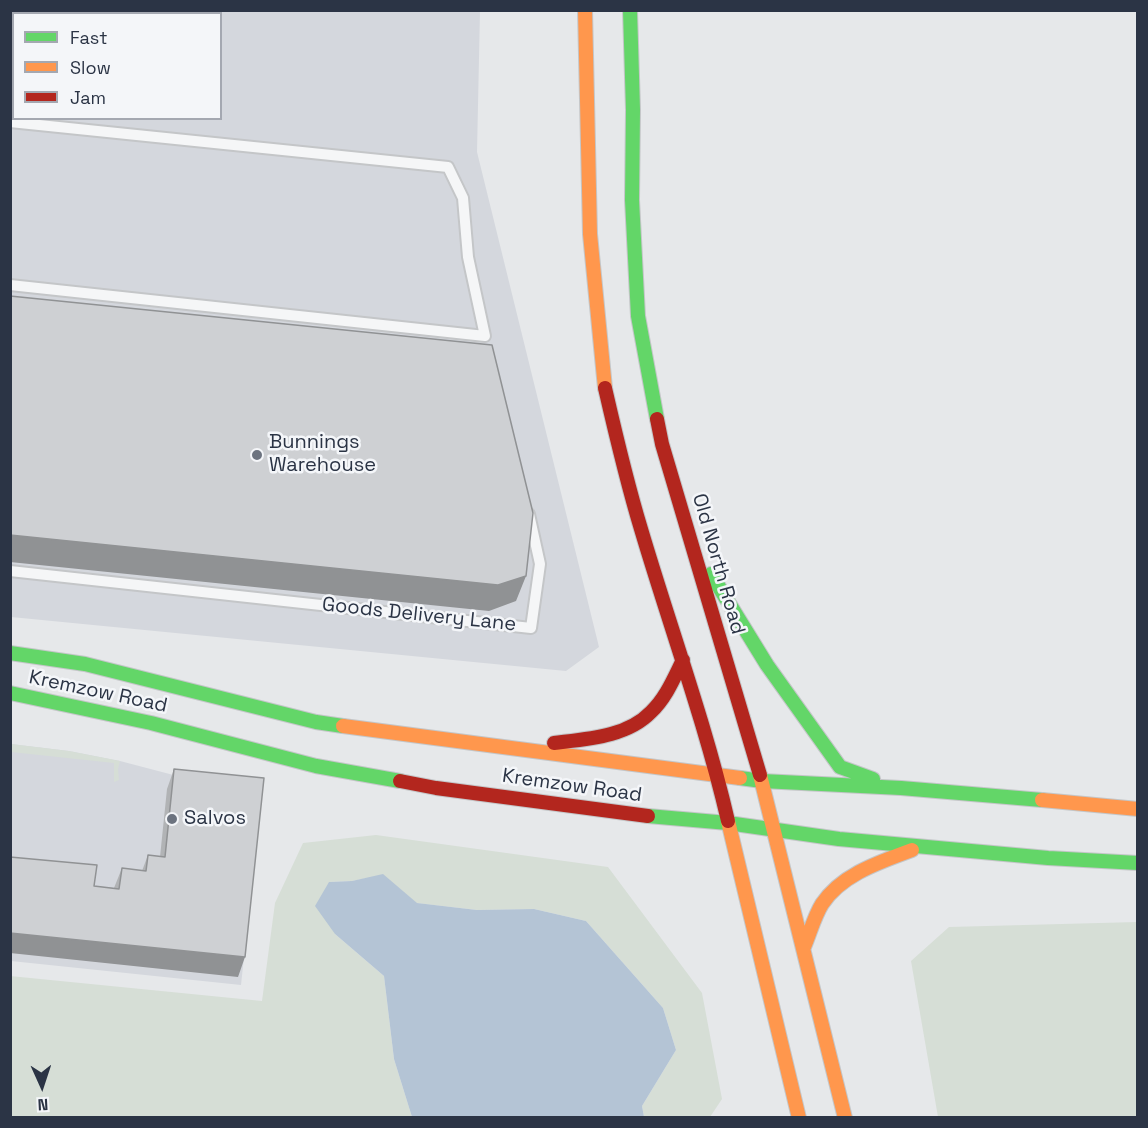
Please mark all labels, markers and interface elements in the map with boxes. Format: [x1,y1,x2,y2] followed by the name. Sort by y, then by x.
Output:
[12,12,222,120] legend
[70,26,107,49] text: Fast
[70,56,111,79] text: Slow
[70,86,106,109] text: Jam
[269,431,376,478] place label: Bunnings Warehouse
[250,448,264,462] marker: Bunnings Warehouse
[686,491,750,637] street label: Old North Road
[321,593,517,637] street label: Goods Delivery Lane
[27,666,169,718] street label: Kremzow Road
[501,764,643,808] street label: Kremzow Road
[184,807,246,831] place label: Salvos
[165,812,179,826] marker: Salvos
[12,1056,72,1116] north arrow
[37,1094,49,1115] text: N

